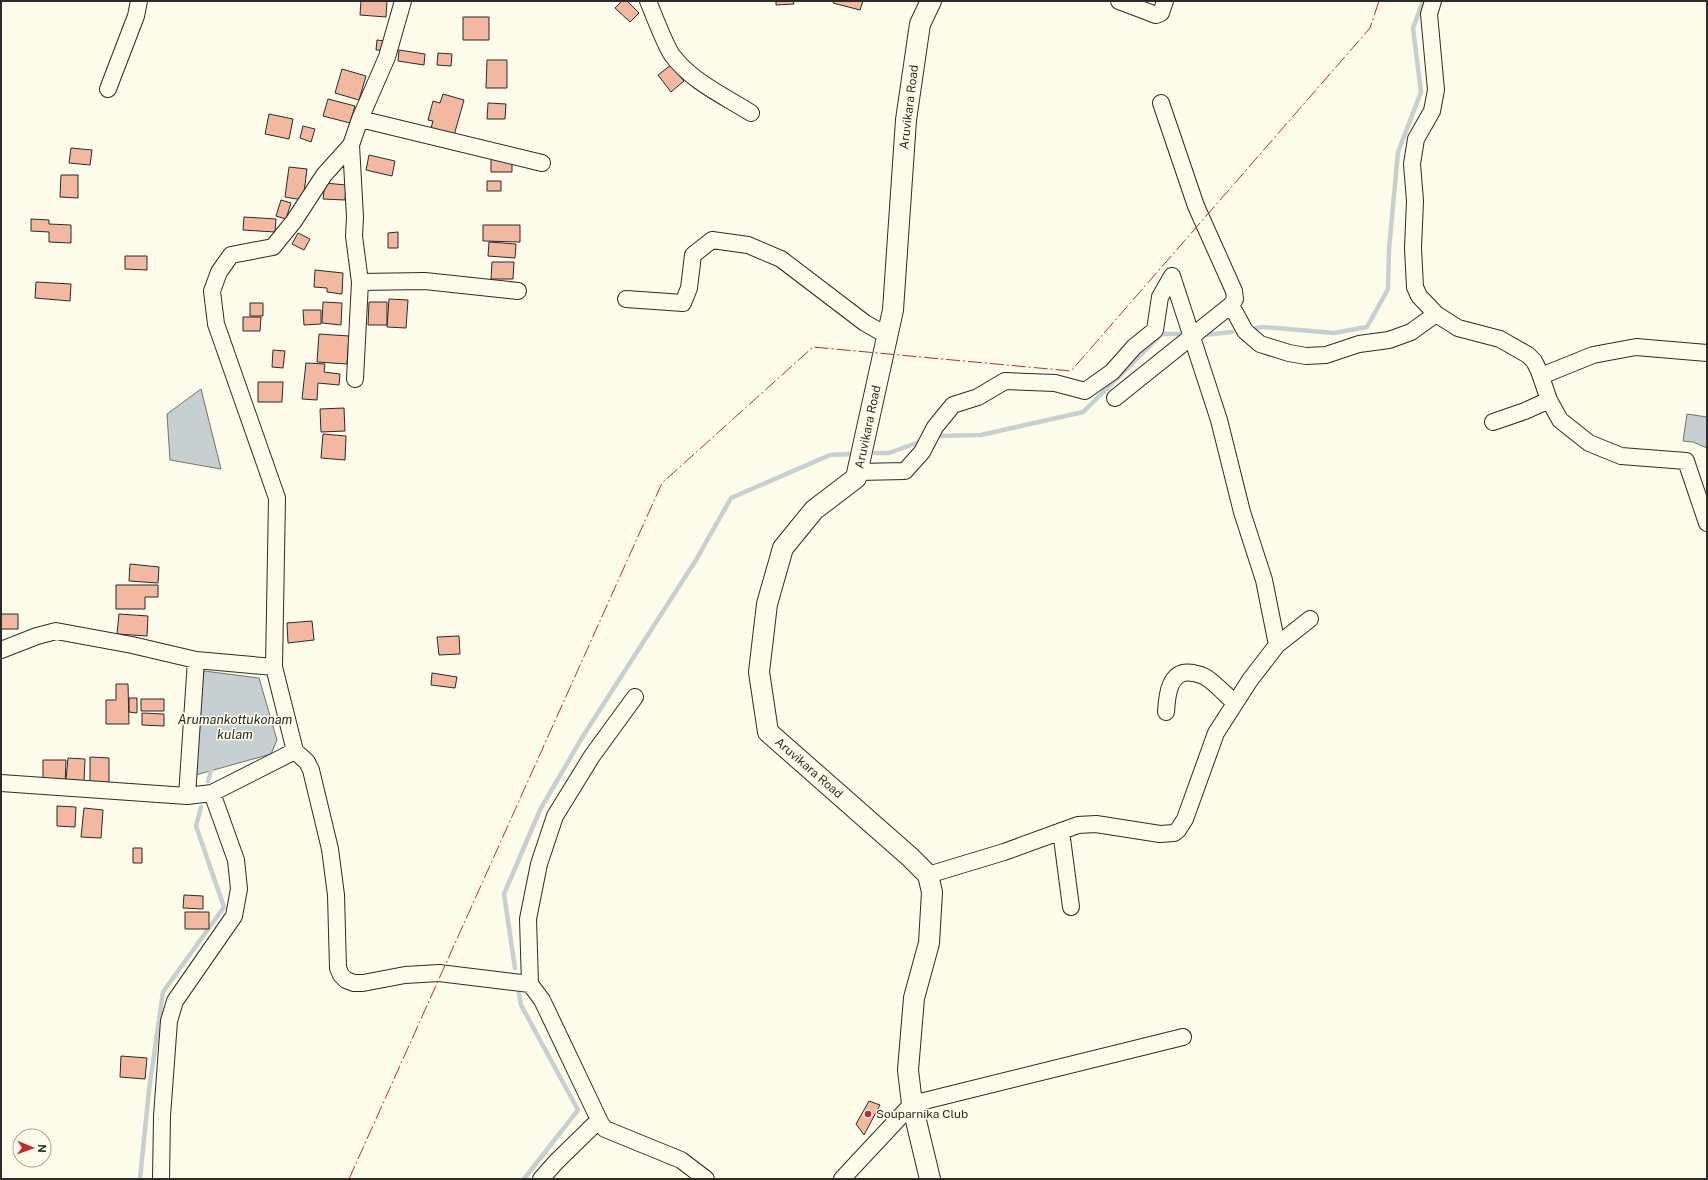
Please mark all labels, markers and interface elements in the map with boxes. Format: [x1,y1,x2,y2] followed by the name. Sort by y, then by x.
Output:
[897,64,921,150] street label: Aruvikara Road
[852,384,884,470] street label: Aruvikara Road
[178,712,293,742] water label: Arumankottukonam kulam
[772,735,846,801] street label: Aruvikara Road
[876,1107,968,1121] place label: Souparnika Club
[863,1109,873,1119] marker: Souparnika Club
[12,1128,52,1168] north arrow
[36,1144,48,1153] text: N

